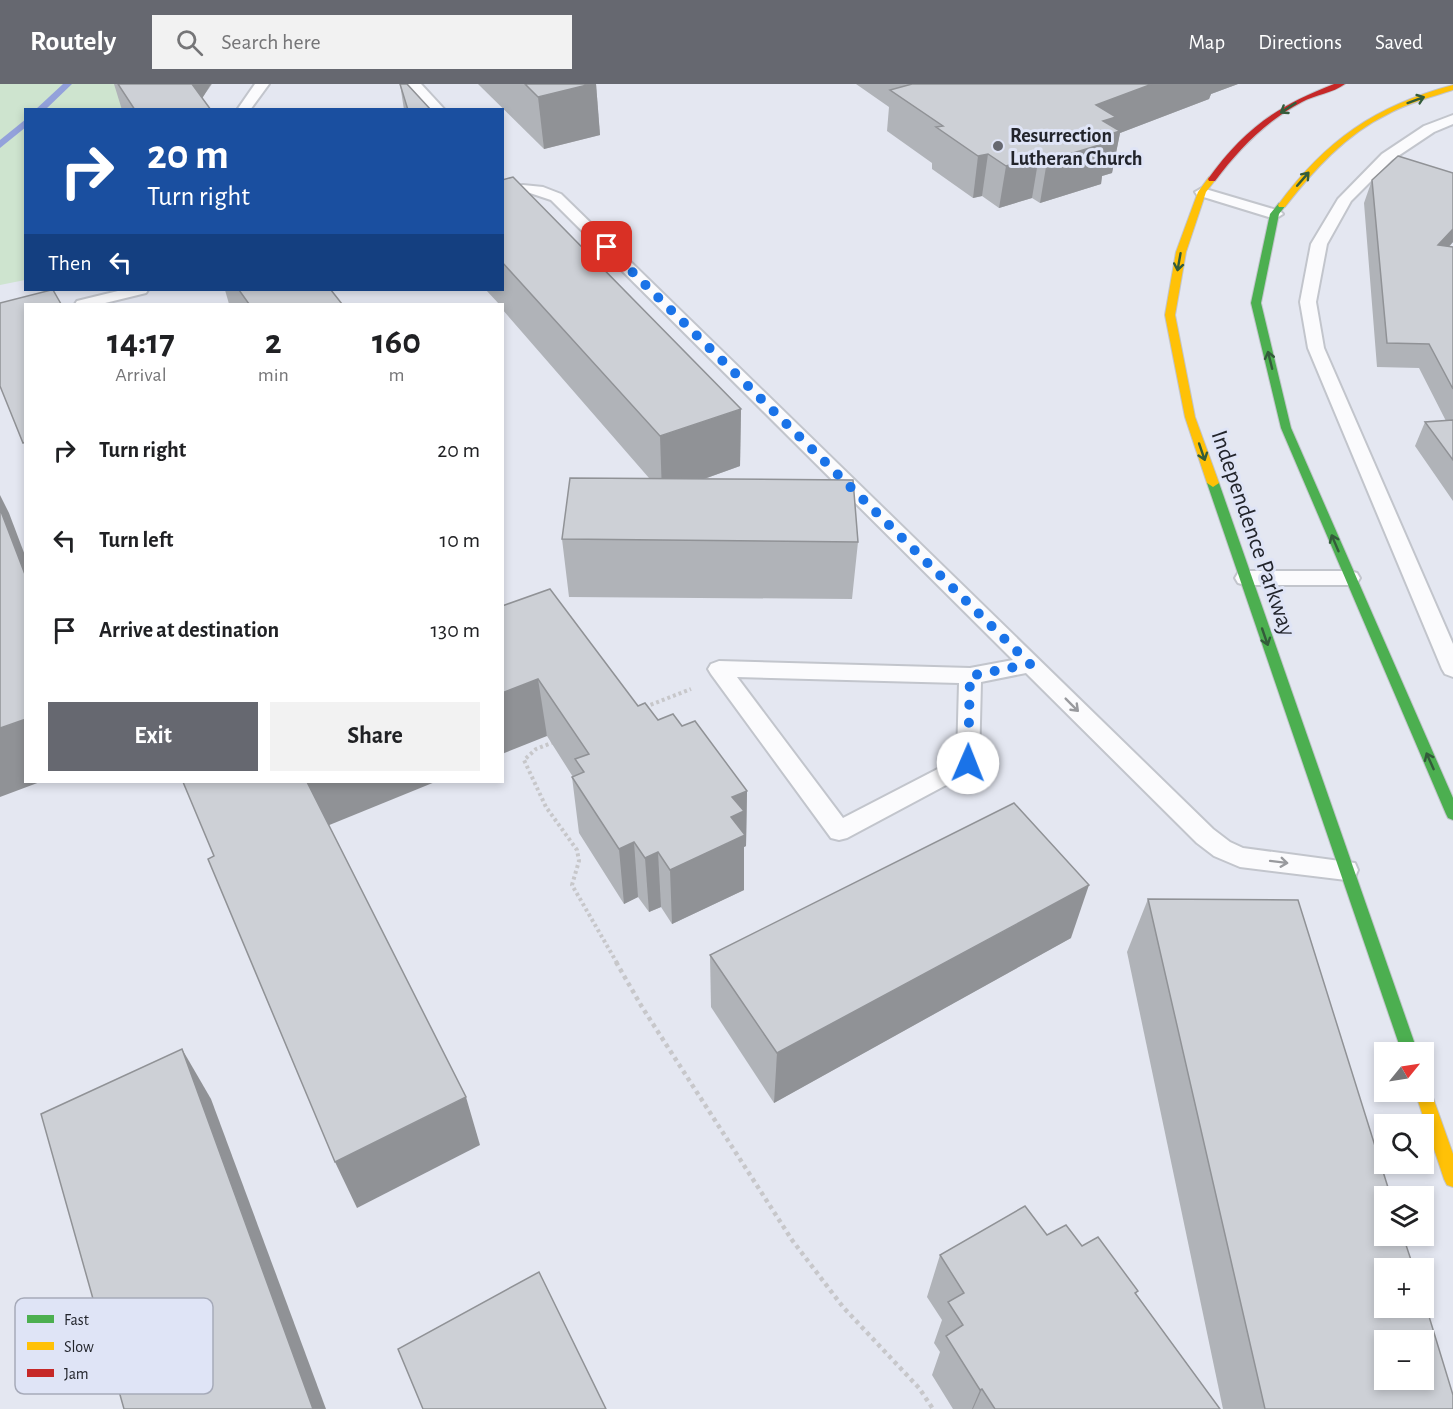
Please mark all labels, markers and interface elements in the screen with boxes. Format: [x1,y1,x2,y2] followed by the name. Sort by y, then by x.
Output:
[152,15,572,69] search box
[173,26,206,59] icon: search
[30,28,116,56] text: Routely
[221,31,321,53] text: Search here
[1189,32,1225,53] text: Map
[1258,32,1342,53] text: Directions
[1375,32,1423,53] text: Saved
[1406,94,1425,105] one-way arrow
[1280,102,1296,114] one-way arrow
[1010,126,1142,169] place label: Resurrection Lutheran Church
[48,132,126,210] icon: right
[147,134,229,176] text: 20 m
[991,139,1005,153] marker: Resurrection Lutheran Church
[1296,172,1310,187] one-way arrow
[147,183,250,210] text: Turn right
[581,221,632,272] pin
[590,230,623,263] icon: arrive
[104,246,137,279] icon: left
[48,252,92,274] text: Then
[1173,252,1184,271] one-way arrow
[107,324,175,360] text: 14:17
[265,324,282,360] text: 2
[372,324,421,360] text: 160
[1263,351,1275,370] one-way arrow
[115,365,167,385] text: Arrival
[258,365,289,385] text: min
[388,365,404,385] text: m
[1207,427,1300,639] street label: Independence Parkway
[48,434,81,467] icon: right
[99,439,186,461] text: Turn right
[437,439,480,461] text: 20 m
[1197,442,1208,461] one-way arrow
[48,524,81,557] icon: left
[99,529,173,551] text: Turn left
[440,529,480,551] text: 10 m
[1329,535,1340,553] one-way arrow
[48,614,81,647] icon: arrive
[99,619,279,641] text: Arrive at destination
[431,619,480,641] text: 130 m
[1261,627,1272,646] one-way arrow
[1065,698,1080,712] one-way arrow
[48,702,258,771] button: Exit
[270,702,480,771] button: Share
[936,731,1000,795] position arrow
[1423,752,1435,770] one-way arrow
[1268,857,1288,868] one-way arrow
[1374,1042,1434,1102] north arrow
[1374,1042,1434,1390] map controls
[1374,1114,1434,1174] button: search
[1374,1186,1434,1246] button: layers
[1374,1258,1434,1318] button: +
[15,1298,213,1394] legend
[64,1312,89,1328] text: Fast
[1374,1330,1434,1390] button: −
[64,1339,94,1355] text: Slow
[64,1366,89,1382] text: Jam

